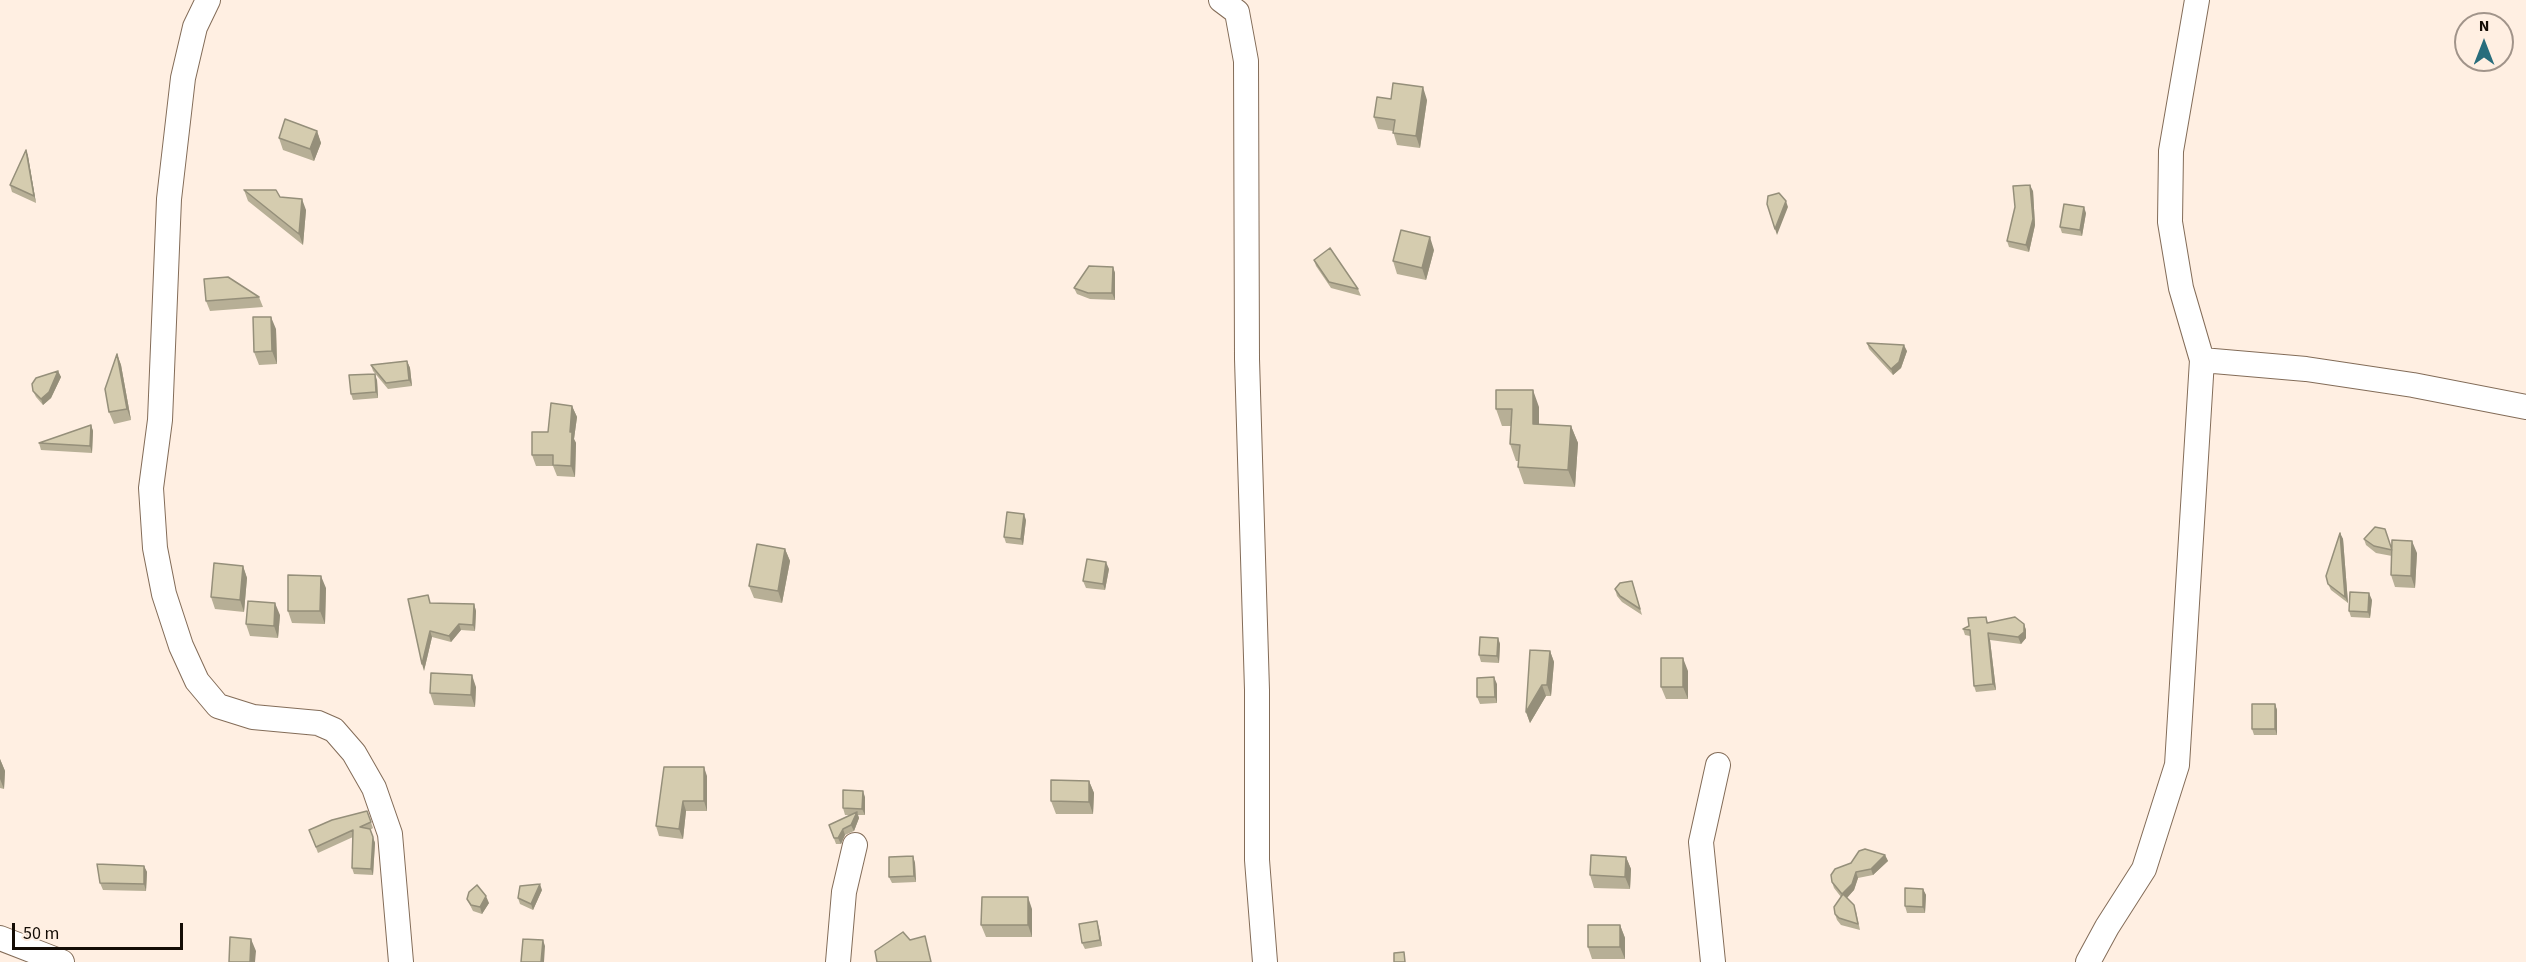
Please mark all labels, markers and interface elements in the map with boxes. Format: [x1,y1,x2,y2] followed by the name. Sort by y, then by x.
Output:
[2454,12,2514,72] north arrow
[2479,15,2489,37] text: N
[15,911,186,949] scale bar
[23,921,59,946] text: 50 m

